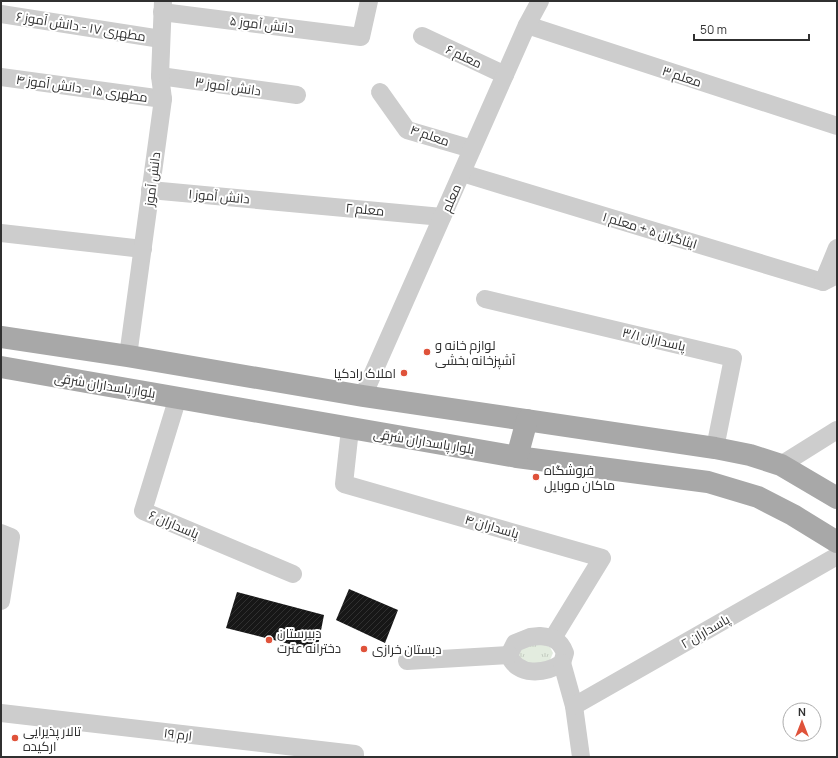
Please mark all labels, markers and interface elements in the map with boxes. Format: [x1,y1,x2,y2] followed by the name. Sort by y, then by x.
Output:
[15,7,147,45] street label: مطهری ۱۷ - دانش آموز ۶
[229,11,295,37] street label: دانش آموز ۵
[694,16,809,42] scale bar
[700,21,727,38] text: 50 m
[443,40,485,73] street label: معلم ۶
[660,61,704,92] street label: معلم ۳
[15,70,149,106] street label: مطهری ۱۵ - دانش آموز ۴
[194,72,262,100] street label: دانش آموز ۳
[408,120,452,151] street label: معلم ۴
[140,151,164,208] street label: دانش آموز
[437,181,466,215] street label: معلم
[188,184,250,208] street label: دانش آموز ۱
[345,198,385,221] street label: معلم ۲
[600,207,699,254] street label: ایثاگران ۵ + معلم ۱
[620,323,688,356] street label: پاسداران ۳/۱
[435,336,516,370] place label: لوازم خانه و آشپزخانه بخشی
[422,347,432,357] marker: لوازم خانه و آشپزخانه بخشی
[334,364,396,382] place label: املاک رادکیا
[53,368,157,403] street label: بلوار پاسداران شرقی
[399,368,409,378] marker: املاک رادکیا
[372,424,476,459] street label: بلوار پاسداران شرقی
[544,461,615,494] place label: فروشگاه ماکان موبایل
[531,472,541,482] marker: فروشگاه ماکان موبایل
[146,505,202,544] street label: پاسداران ۶
[463,510,522,543] street label: پاسداران ۴
[677,610,734,653] street label: پاسداران ۲
[277,624,341,657] place label: دبیرستان دخترانه عترت
[264,635,274,645] marker: دبیرستان دخترانه عترت
[372,640,442,658] place label: دبستان خرازی
[359,644,369,654] marker: دبستان خرازی
[782,702,822,742] north arrow
[798,704,806,719] text: N
[23,722,81,755] place label: تالار پذیرایی ارکیده
[163,723,193,746] street label: ارم ۱۹
[10,733,20,743] marker: تالار پذیرایی ارکیده

